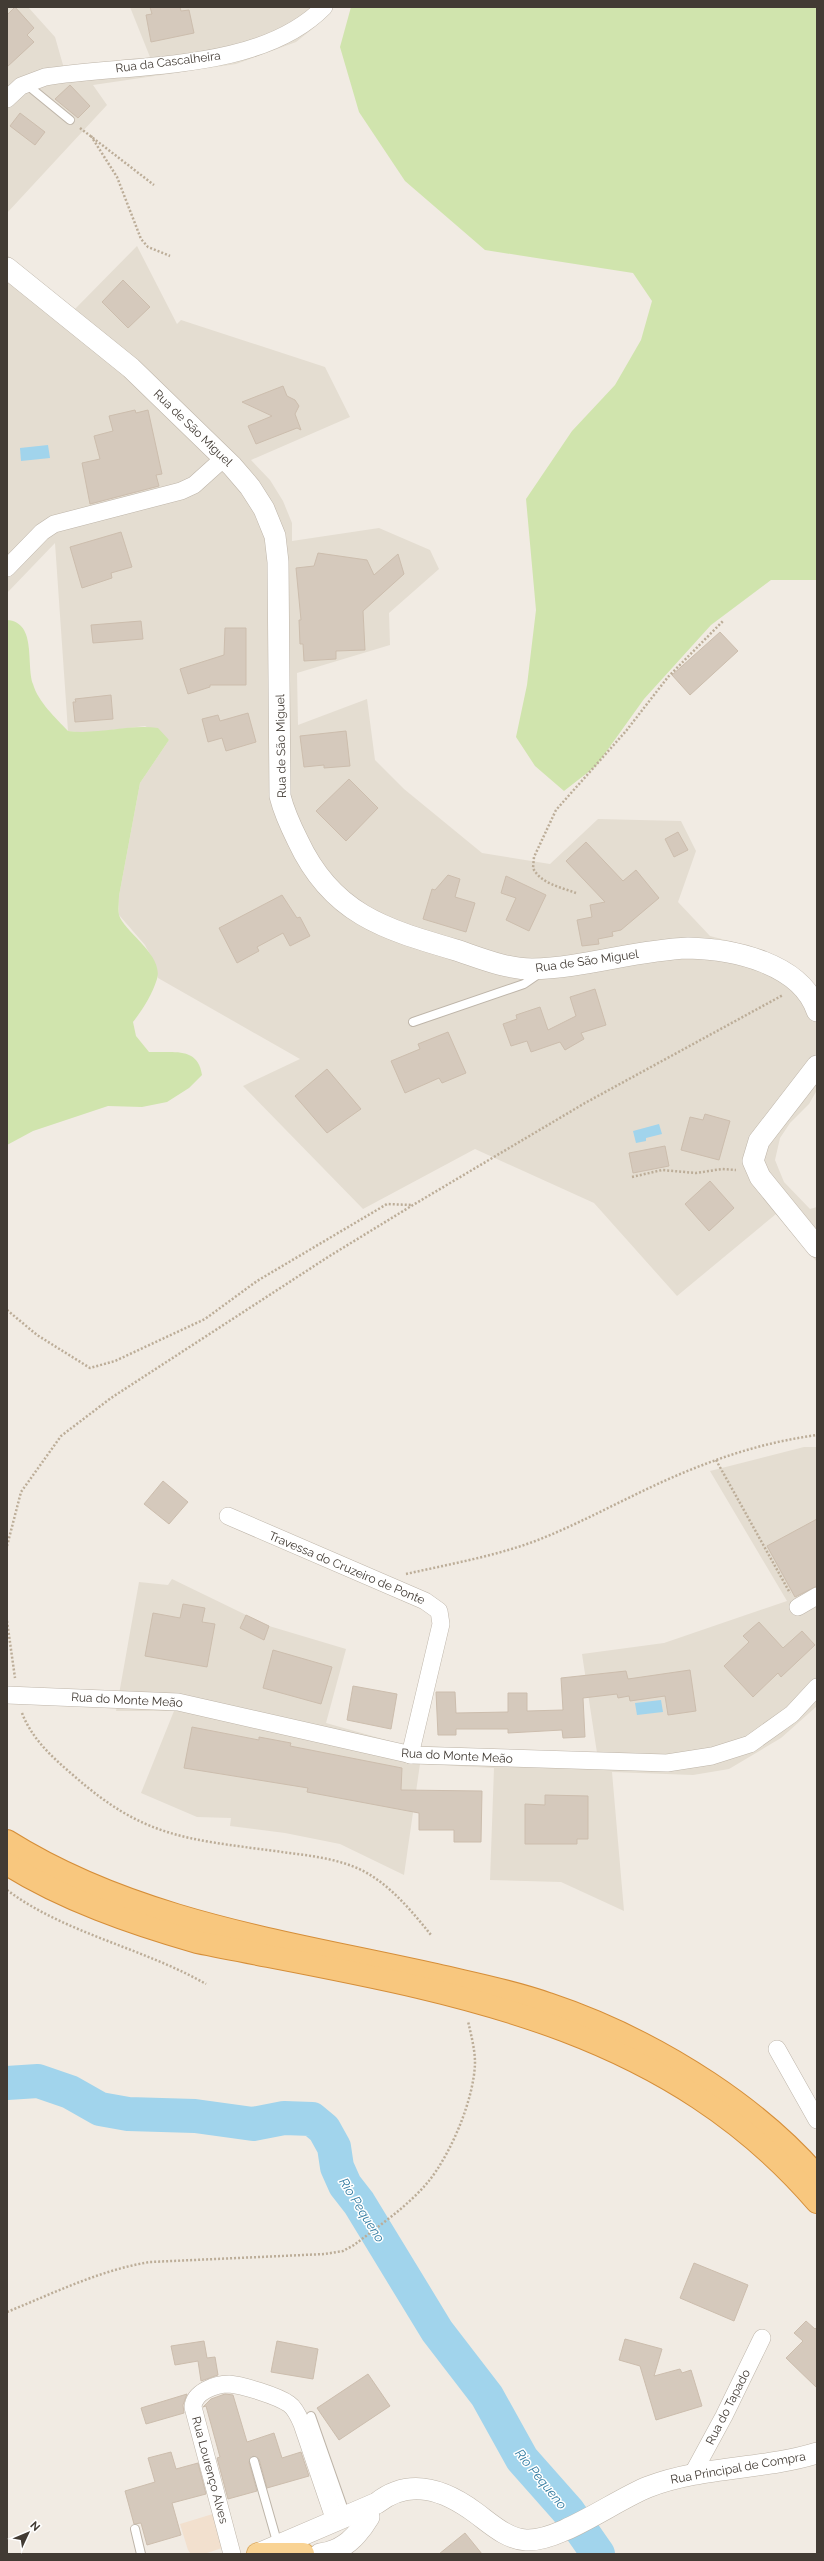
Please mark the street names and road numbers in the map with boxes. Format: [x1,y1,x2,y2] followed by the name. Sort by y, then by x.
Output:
[115,49,221,75] street label: Rua da Cascalheira
[151,387,236,470] street label: Rua de São Miguel
[273,693,289,798] street label: Rua de São Miguel
[535,947,640,975] street label: Rua de São Miguel
[267,1529,427,1607] street label: Travessa do Cruzeiro de Ponte
[71,1690,183,1710] street label: Rua do Monte Meão
[401,1746,513,1766] street label: Rua do Monte Meão
[703,2367,753,2447] street label: Rua do Tapado
[189,2415,231,2525] street label: Rua Lourenço Alves
[669,2449,807,2487] street label: Rua Principal de Compra

